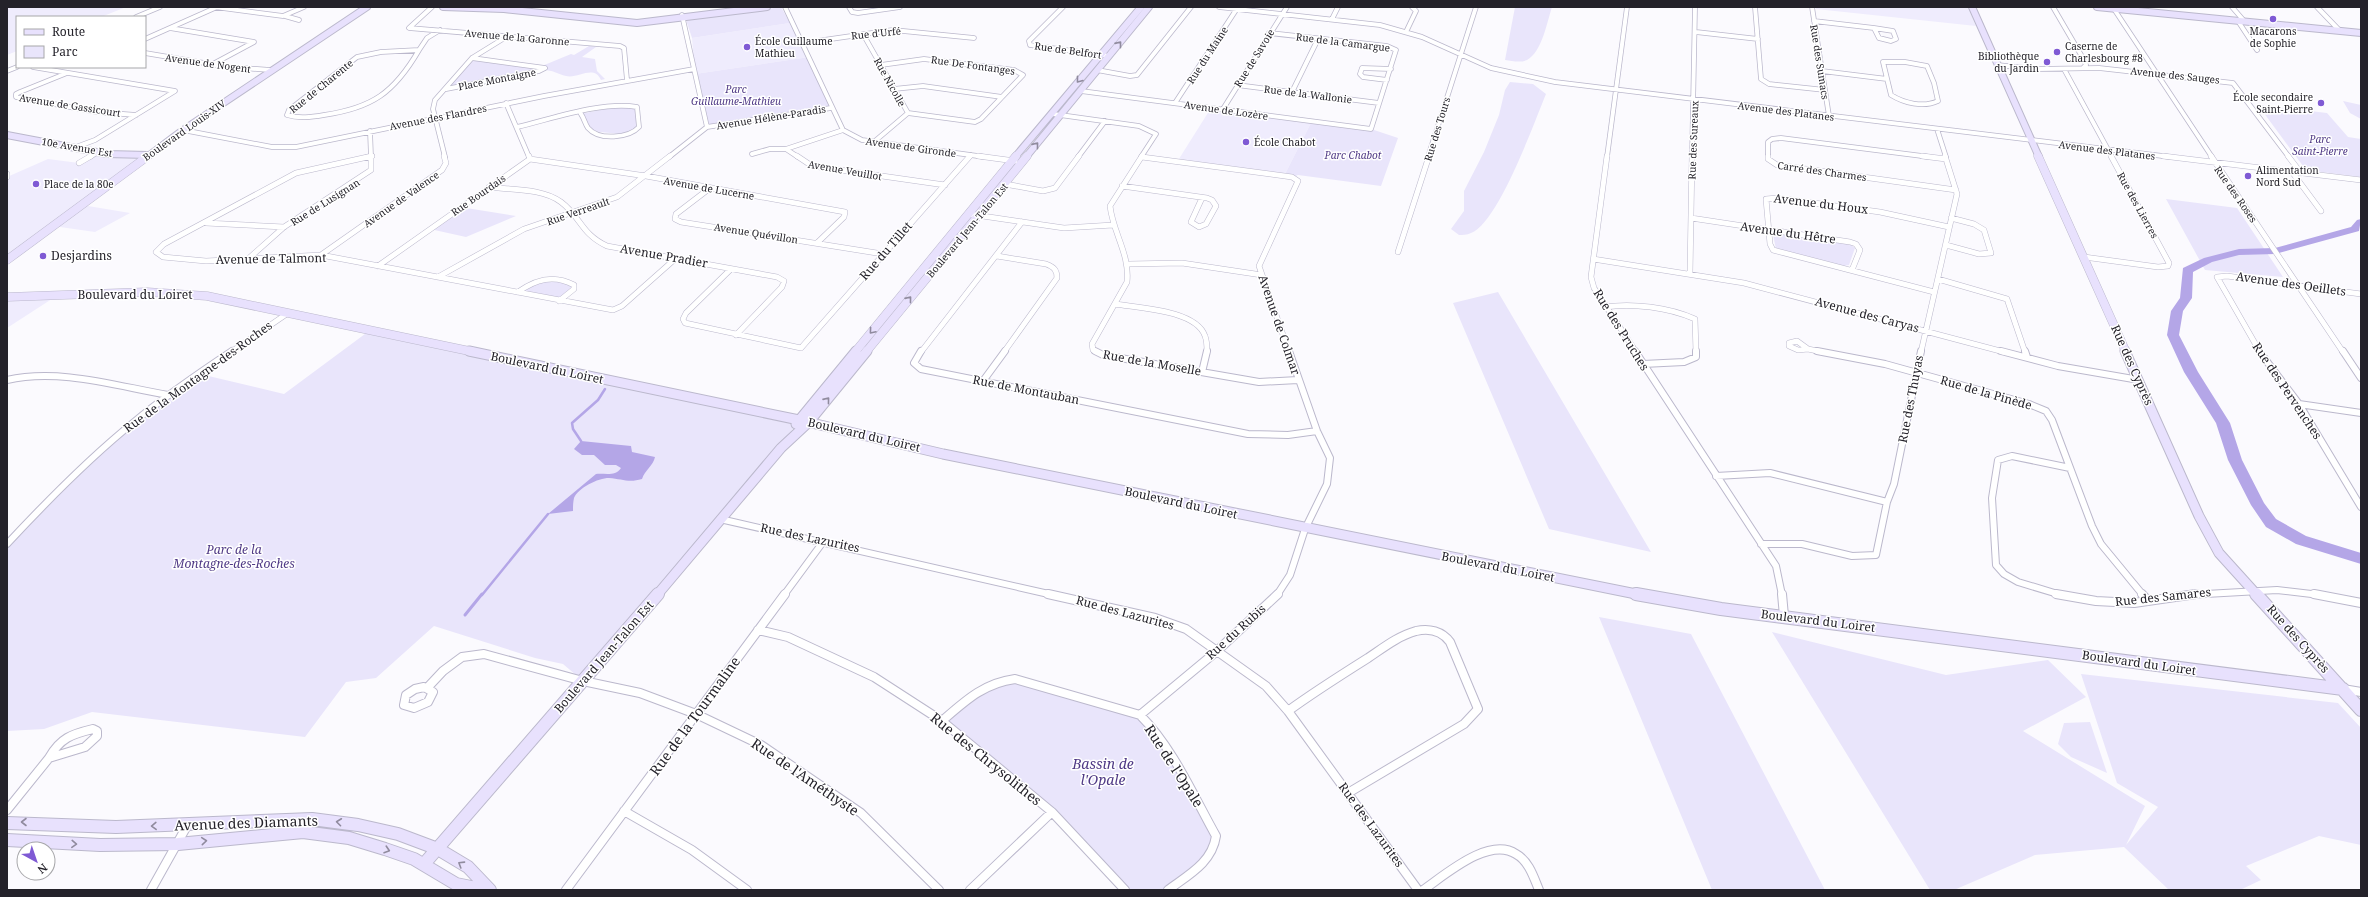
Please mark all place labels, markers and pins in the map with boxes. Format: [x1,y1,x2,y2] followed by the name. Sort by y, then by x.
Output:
[2268,14,2278,24] marker: Macarons de Sophie
[2250,24,2297,50] place label: Macarons de Sophie
[755,34,833,60] place label: École Guillaume Mathieu
[2065,39,2143,65] place label: Caserne de Charlesbourg #8
[742,42,752,52] marker: École Guillaume Mathieu
[2052,47,2062,57] marker: Caserne de Charlesbourg #8
[1978,49,2040,75] place label: Bibliothèque du Jardin
[2042,57,2052,67] marker: Bibliothèque du Jardin
[2233,90,2313,116] place label: École secondaire Saint-Pierre
[2316,98,2326,108] marker: École secondaire Saint-Pierre
[1254,135,1316,149] place label: École Chabot
[1241,137,1251,147] marker: École Chabot
[2256,163,2319,189] place label: Alimentation Nord Sud
[2243,171,2253,181] marker: Alimentation Nord Sud
[44,177,114,191] place label: Place de la 80e
[31,179,41,189] marker: Place de la 80e
[51,247,112,264] place label: Desjardins
[38,251,48,261] marker: Desjardins

